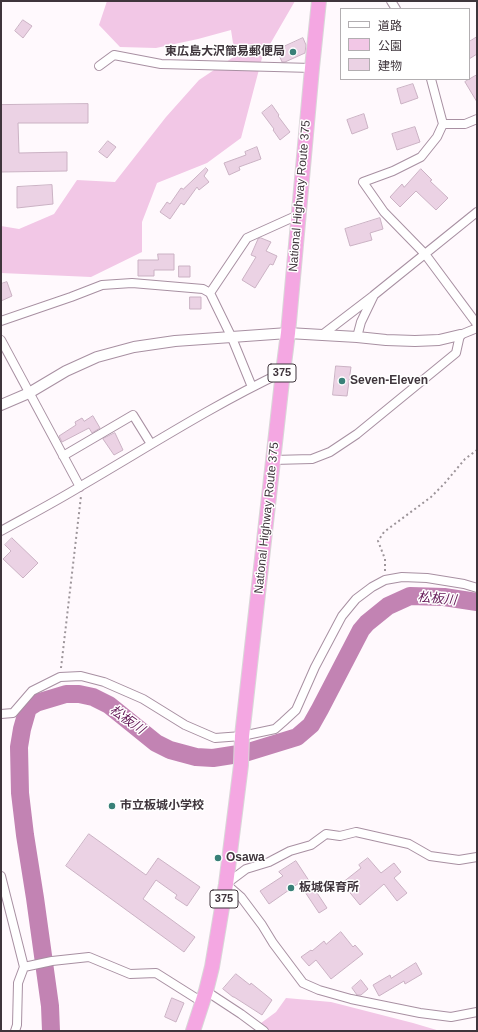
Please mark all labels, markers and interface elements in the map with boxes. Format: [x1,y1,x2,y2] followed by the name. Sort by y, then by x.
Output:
[340,8,470,80] legend
[378,19,402,33] text: 道路
[378,39,402,53] text: 公園
[165,45,285,59] place label: 東広島大沢簡易郵便局
[288,47,298,57] marker: 東広島大沢簡易郵便局
[378,59,402,73] text: 建物
[286,120,314,272] street label: National Highway Route 375
[268,364,296,382] road number: 375
[350,374,428,388] place label: Seven-Eleven
[337,376,347,386] marker: Seven-Eleven
[252,442,282,594] street label: National Highway Route 375
[417,590,457,608] water label: 松板川
[107,702,147,738] water label: 松板川
[120,799,204,813] place label: 市立板城小学校
[107,801,117,811] marker: 市立板城小学校
[226,851,265,865] place label: Osawa
[213,853,223,863] marker: Osawa
[299,881,359,895] place label: 板城保育所
[286,883,296,893] marker: 板城保育所
[210,890,238,908] road number: 375

